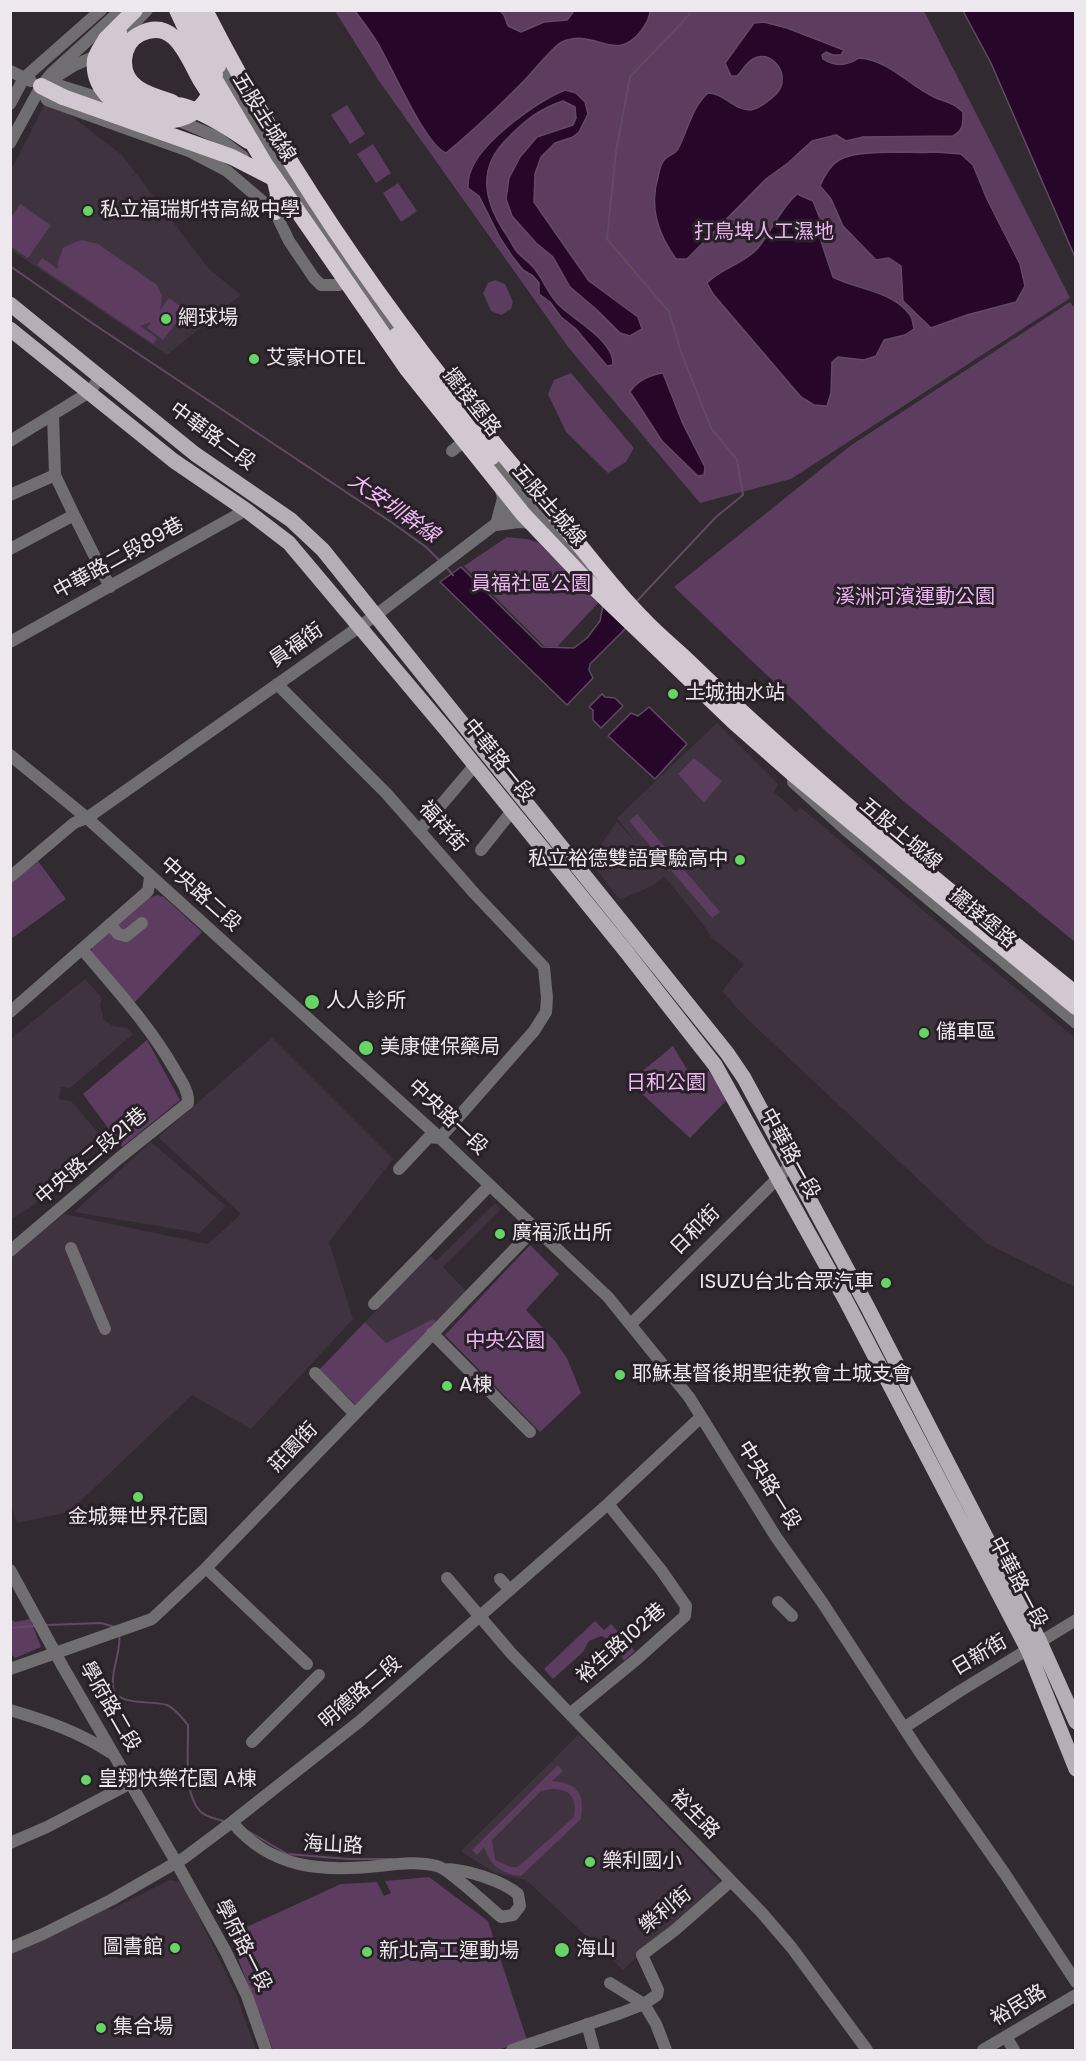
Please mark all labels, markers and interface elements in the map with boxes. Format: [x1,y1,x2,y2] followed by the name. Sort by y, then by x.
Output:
[226,69,300,167] street label: 五股土城線
[100,199,300,223] place label: 私立福瑞斯特高級中學
[81,204,95,218] marker: 私立福瑞斯特高級中學
[694,221,834,245] park label: 打鳥埤人工濕地
[178,307,238,331] place label: 網球場
[159,312,173,326] marker: 網球場
[266,347,365,371] place label: 艾豪HOTEL
[247,352,261,366] marker: 艾豪HOTEL
[437,364,505,442] street label: 擺接堡路
[164,398,260,476] street label: 中華路二段
[506,460,590,552] street label: 五股土城線
[343,469,443,549] water label: 大安圳幹線
[50,513,188,605] street label: 中華路二段89巷
[471,573,591,597] park label: 員福社區公園
[835,586,995,610] park label: 溪洲河濱運動公園
[266,619,328,673] street label: 員福街
[685,682,785,706] place label: 土城抽水站
[666,687,680,701] marker: 土城抽水站
[457,715,539,807] street label: 中華路一段
[854,794,946,876] street label: 五股土城線
[413,797,471,857] street label: 福祥街
[528,848,728,872] place label: 私立裕德雙語實驗高中
[155,853,245,937] street label: 中央路二段
[733,853,747,867] marker: 私立裕德雙語實驗高中
[944,884,1020,954] street label: 擺接堡路
[326,990,406,1014] place label: 人人診所
[303,993,321,1011] marker: 人人診所
[936,1021,996,1045] place label: 儲車區
[917,1026,931,1040] marker: 儲車區
[380,1036,500,1060] place label: 美康健保藥局
[357,1039,375,1057] marker: 美康健保藥局
[626,1072,706,1096] park label: 日和公園
[402,1075,492,1161] street label: 中央路一段
[31,1103,153,1211] street label: 中央路二段21巷
[754,1104,824,1204] street label: 中華路一段
[666,1201,726,1261] street label: 日和街
[512,1222,612,1246] place label: 廣福派出所
[493,1227,507,1241] marker: 廣福派出所
[700,1271,874,1295] place label: ISUZU台北合眾汽車
[879,1276,893,1290] marker: ISUZU台北合眾汽車
[465,1330,545,1354] park label: 中央公園
[632,1363,912,1387] place label: 耶穌基督後期聖徒教會土城支會
[613,1368,627,1382] marker: 耶穌基督後期聖徒教會土城支會
[459,1374,492,1398] place label: A棟
[440,1379,454,1393] marker: A棟
[265,1418,323,1478] street label: 莊園街
[731,1437,805,1535] street label: 中央路一段
[131,1490,145,1504] marker: 金城舞世界花園
[68,1506,208,1530] place label: 金城舞世界花園
[983,1533,1051,1633] street label: 中華路一段
[572,1599,672,1689] street label: 裕生路102巷
[948,1630,1012,1682] street label: 日新街
[315,1652,407,1734] street label: 明德路二段
[74,1658,144,1756] street label: 學府路二段
[98,1768,257,1792] place label: 皇翔快樂花園 A棟
[79,1773,93,1787] marker: 皇翔快樂花園 A棟
[664,1785,724,1845] street label: 裕生路
[302,1832,364,1860] street label: 海山路
[602,1850,682,1874] place label: 樂利國小
[583,1855,597,1869] marker: 樂利國小
[635,1883,697,1939] street label: 樂利街
[209,1896,275,1996] street label: 學府路一段
[103,1936,163,1960] place label: 圖書館
[576,1938,616,1962] place label: 海山
[379,1940,519,1964] place label: 新北高工運動場
[168,1941,182,1955] marker: 圖書館
[553,1941,571,1959] marker: 海山
[360,1945,374,1959] marker: 新北高工運動場
[987,1980,1051,2032] street label: 裕民路
[113,2016,173,2040] place label: 集合場
[94,2021,108,2035] marker: 集合場

